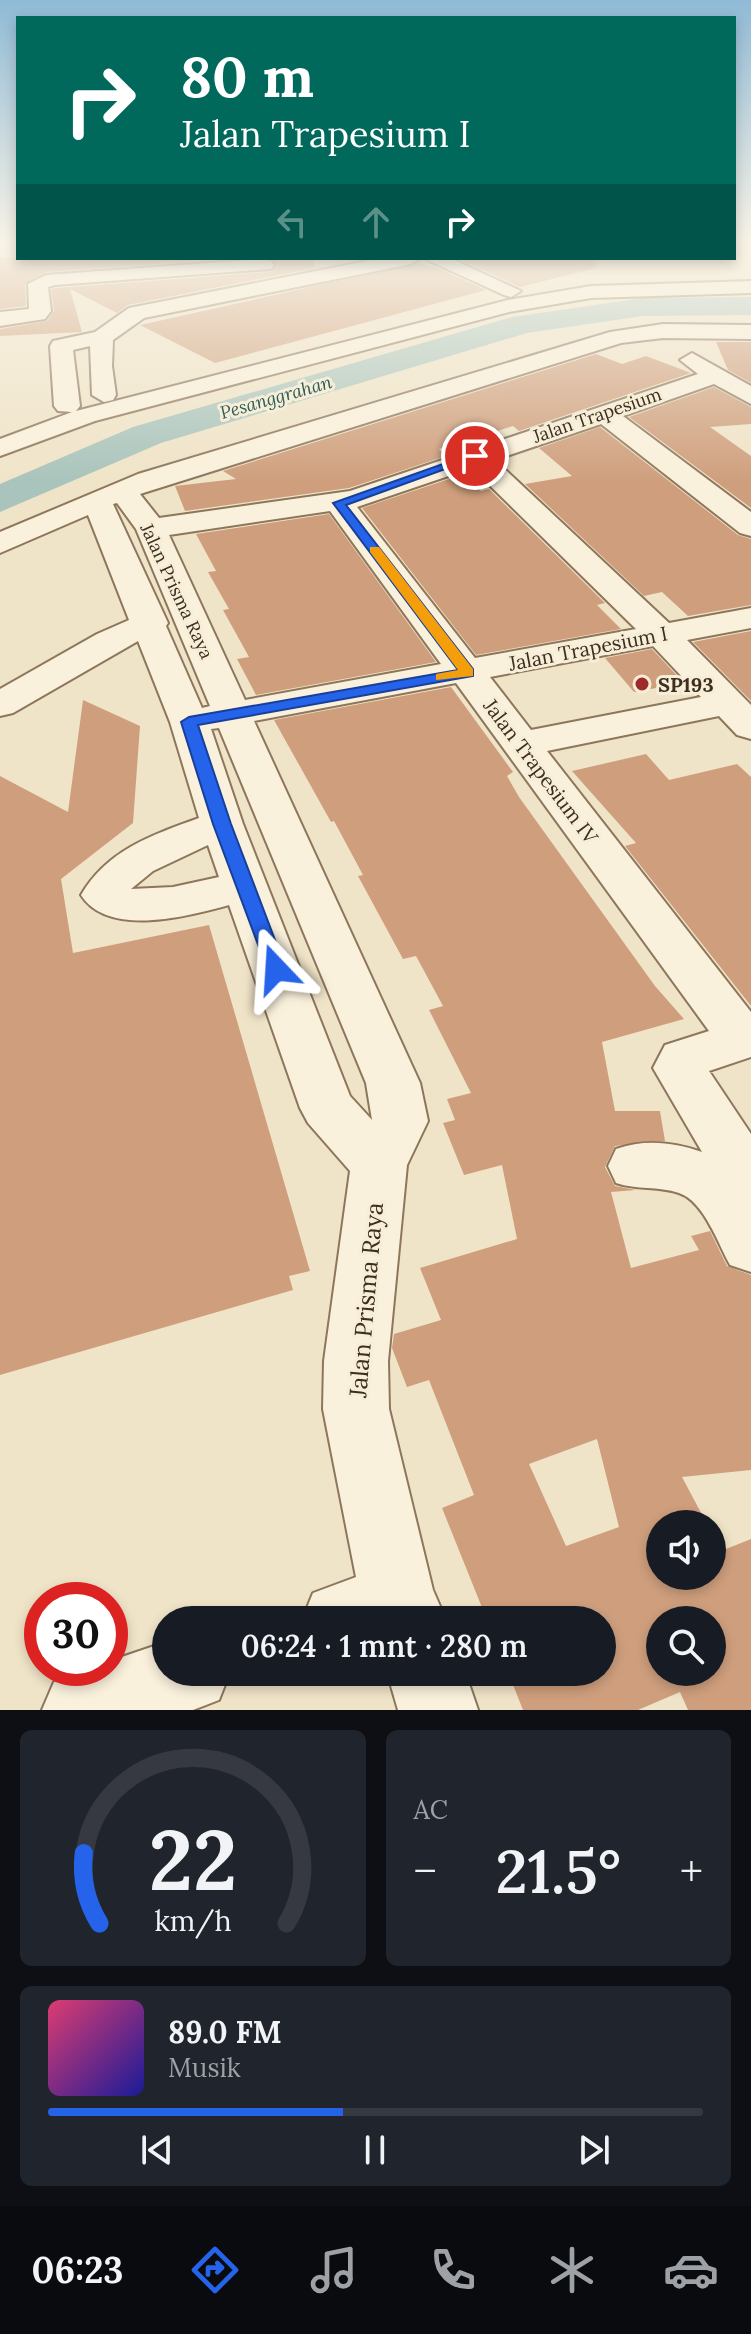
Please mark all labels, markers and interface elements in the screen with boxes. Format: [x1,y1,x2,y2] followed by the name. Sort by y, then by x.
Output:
[180,41,314,112] text: 80 m
[48,48,152,152] icon: right
[180,111,471,157] text: Jalan Trapesium I
[270,200,314,244] icon: left
[354,200,398,244] icon: ahead
[438,200,482,244] icon: right
[217,370,335,424] water label: Pesanggrahan
[529,382,664,448] street label: Jalan Trapesium
[441,422,509,490] pin
[453,434,497,478] icon: arrive
[135,519,218,662] street label: Jalan Prisma Raya
[505,620,670,676] street label: Jalan Trapesium I
[658,672,714,697] place label: SP193
[633,675,651,693] marker: SP193
[478,693,604,849] street label: Jalan Trapesium IV
[234,927,318,1011] position arrow
[342,1201,390,1400] street label: Jalan Prisma Raya
[646,1510,726,1686] map controls
[646,1510,726,1590] button: sound
[24,1582,128,1686] speed limit sign: 30
[646,1606,726,1686] button: search
[241,1627,527,1665] text: 06:24 · 1 mnt · 280 m
[414,1793,448,1826] text: AC
[148,1806,237,1913] text: 22
[495,1833,621,1909] text: 21.5°
[414,1843,437,1899] text: −
[680,1843,703,1899] text: +
[154,1902,231,1939] text: km/h
[168,2013,282,2051] text: 89.0 FM
[168,2051,241,2084] text: Musik
[135,2128,179,2172] icon: previous
[353,2128,397,2172] icon: pause
[572,2128,616,2172] icon: next
[187,2242,243,2298] icon: directions
[306,2242,362,2298] icon: music
[425,2242,481,2298] icon: phone
[544,2242,600,2298] icon: climate
[663,2242,719,2298] icon: car
[32,2247,124,2293] text: 06:23

